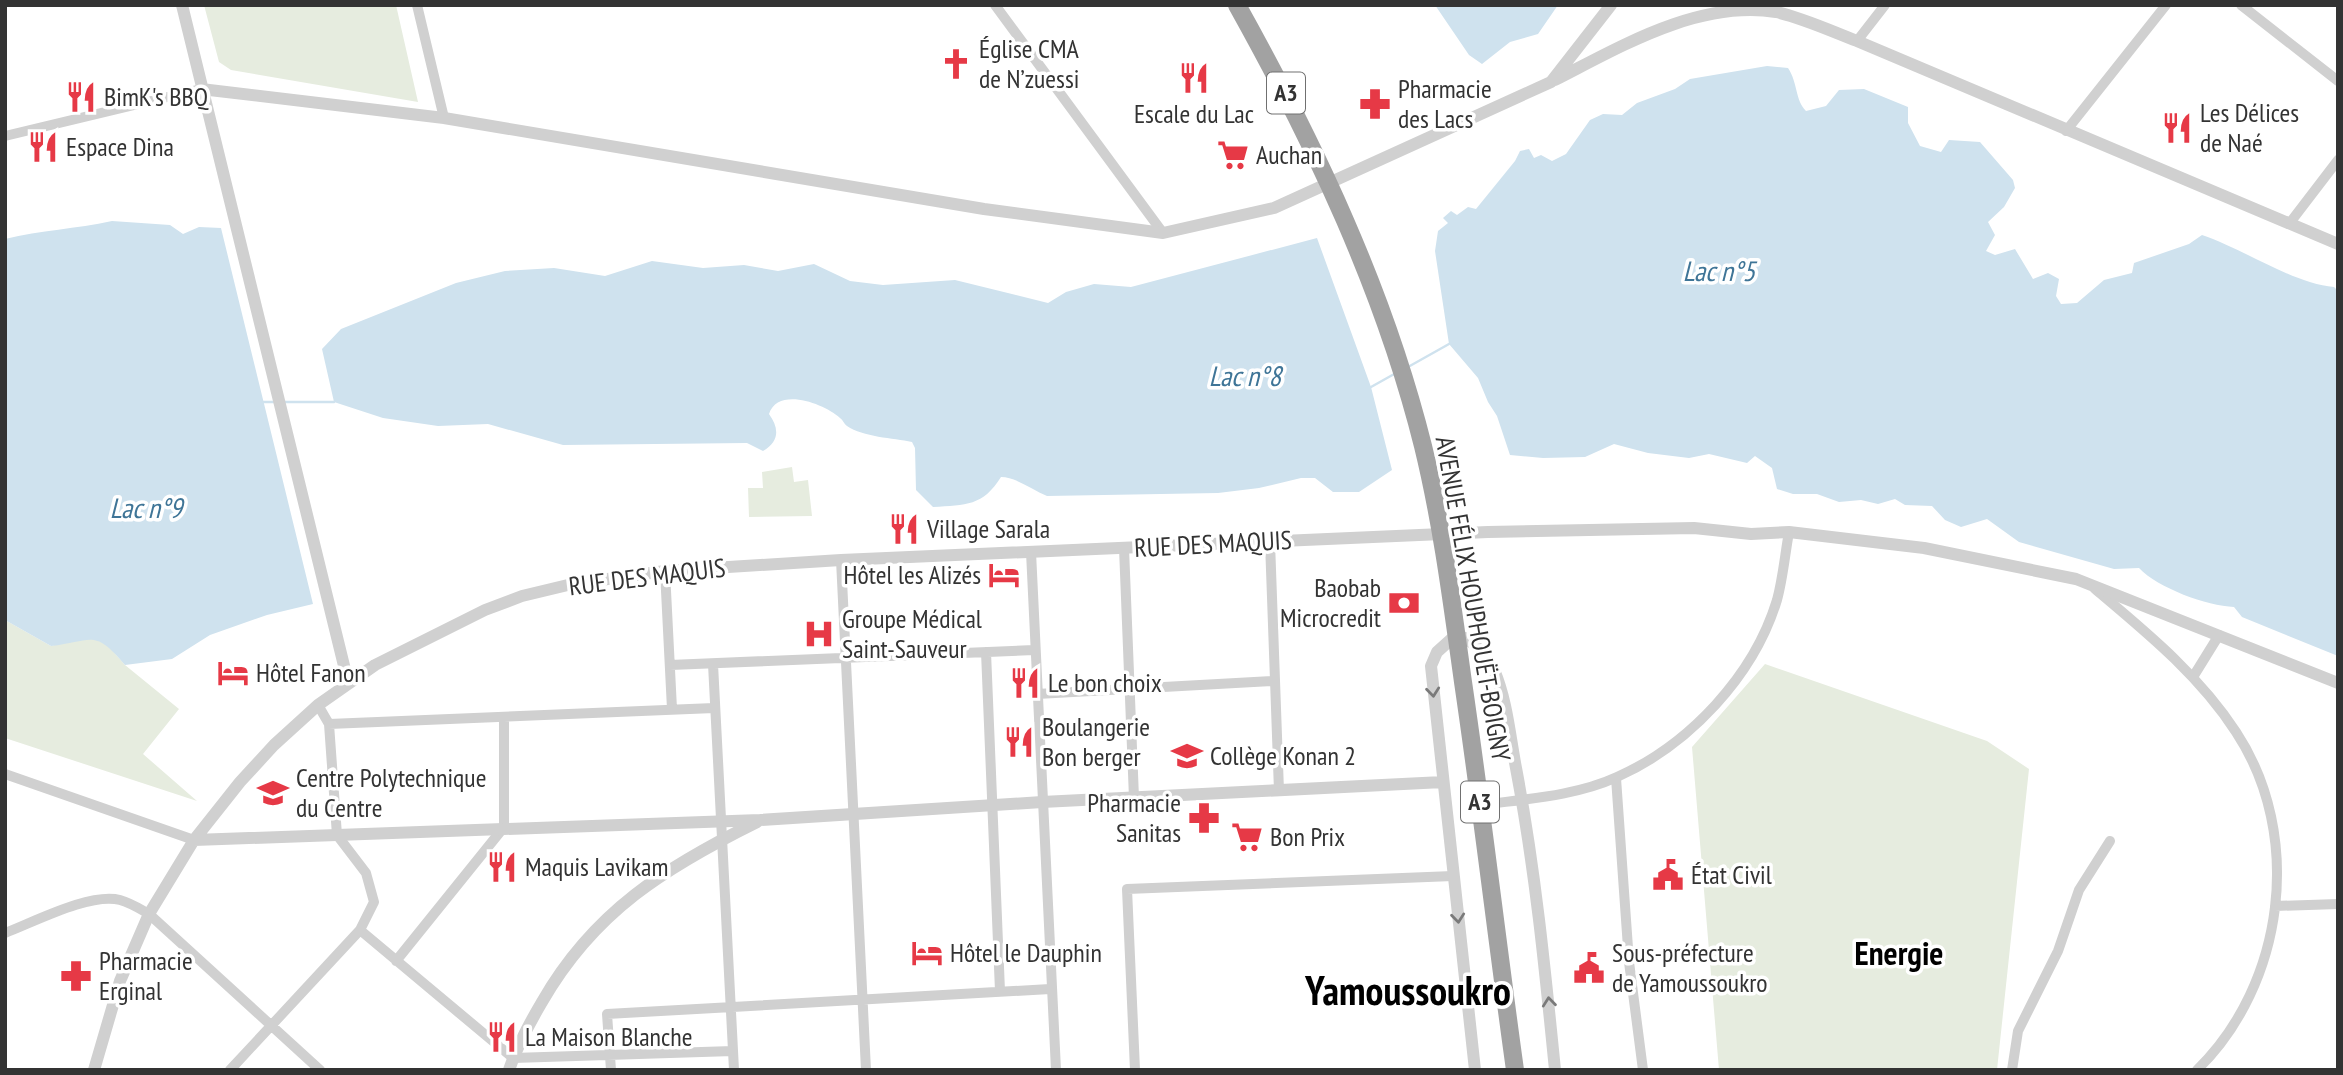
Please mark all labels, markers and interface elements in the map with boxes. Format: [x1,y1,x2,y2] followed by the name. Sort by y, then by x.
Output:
[979,32,1080,95] place label: Église CMA de N’zuessi
[939,47,973,81] church icon: Église CMA de N’zuessi
[1177,61,1211,95] restaurant icon: Escale du Lac
[1267,72,1305,114] road number: A3
[1398,72,1492,135] place label: Pharmacie des Lacs
[64,80,98,114] restaurant icon: BimK's BBQ
[104,80,209,113] place label: BimK's BBQ
[1358,87,1392,121] pharmacy icon: Pharmacie des Lacs
[2200,96,2299,159] place label: Les Délices de Naé
[1134,97,1254,130] place label: Escale du Lac
[2160,111,2194,145] restaurant icon: Les Délices de Naé
[26,130,60,164] restaurant icon: Espace Dina
[66,130,174,163] place label: Espace Dina
[1216,138,1250,172] supermarket icon: Auchan
[1256,138,1322,171] place label: Auchan
[1683,252,1758,289] water label: Lac n°5
[1209,357,1285,394] water label: Lac n°8
[1429,434,1518,764] street label: AVENUE FÉLIX HOUPHOUËT-BOIGNY
[110,489,186,526] water label: Lac n°9
[887,512,921,546] restaurant icon: Village Sarala
[926,512,1050,545] place label: Village Sarala
[1133,523,1292,564] street label: RUE DES MAQUIS
[567,551,727,602] street label: RUE DES MAQUIS
[844,558,981,591] place label: Hôtel les Alizés
[987,558,1021,592] hotel icon: Hôtel les Alizés
[1280,571,1381,634] place label: Baobab Microcredit
[1387,586,1421,620] bank icon: Baobab Microcredit
[842,602,982,665] place label: Groupe Médical Saint-Sauveur
[802,617,836,651] hospital icon: Groupe Médical Saint-Sauveur
[216,656,250,690] hotel icon: Hôtel Fanon
[256,656,366,689] place label: Hôtel Fanon
[1008,666,1042,700] restaurant icon: Le bon choix
[1048,666,1162,699] place label: Le bon choix
[1426,686,1441,698] one-way arrow
[1042,710,1150,773] place label: Boulangerie Bon berger
[1002,725,1036,759] restaurant icon: Boulangerie Bon berger
[1170,739,1204,773] school or university icon: Collège Konan 2
[1210,739,1356,772] place label: Collège Konan 2
[296,761,486,824] place label: Centre Polytechnique du Centre
[256,776,290,810] school or university icon: Centre Polytechnique du Centre
[1461,782,1499,822] road number: A3
[1087,786,1181,849] place label: Pharmacie Sanitas
[1187,801,1221,835] pharmacy icon: Pharmacie Sanitas
[1230,820,1264,854] supermarket icon: Bon Prix
[1270,820,1345,853] place label: Bon Prix
[485,850,519,884] restaurant icon: Maquis Lavikam
[525,850,668,883] place label: Maquis Lavikam
[1651,858,1685,892] public building icon: État Civil
[1691,858,1772,891] place label: État Civil
[1451,912,1466,924] one-way arrow
[1855,931,1943,974] district label: Energie
[910,936,944,970] hotel icon: Hôtel le Dauphin
[950,936,1102,969] place label: Hôtel le Dauphin
[1612,936,1768,999] place label: Sous-préfecture de Yamoussoukro
[99,944,193,1007] place label: Pharmacie Erginal
[1572,951,1606,985] public building icon: Sous-préfecture de Yamoussoukro
[59,959,93,993] pharmacy icon: Pharmacie Erginal
[1304,964,1511,1016] district label: Yamoussoukro
[1541,996,1556,1008] one-way arrow
[485,1020,519,1054] restaurant icon: La Maison Blanche
[525,1020,692,1053] place label: La Maison Blanche

